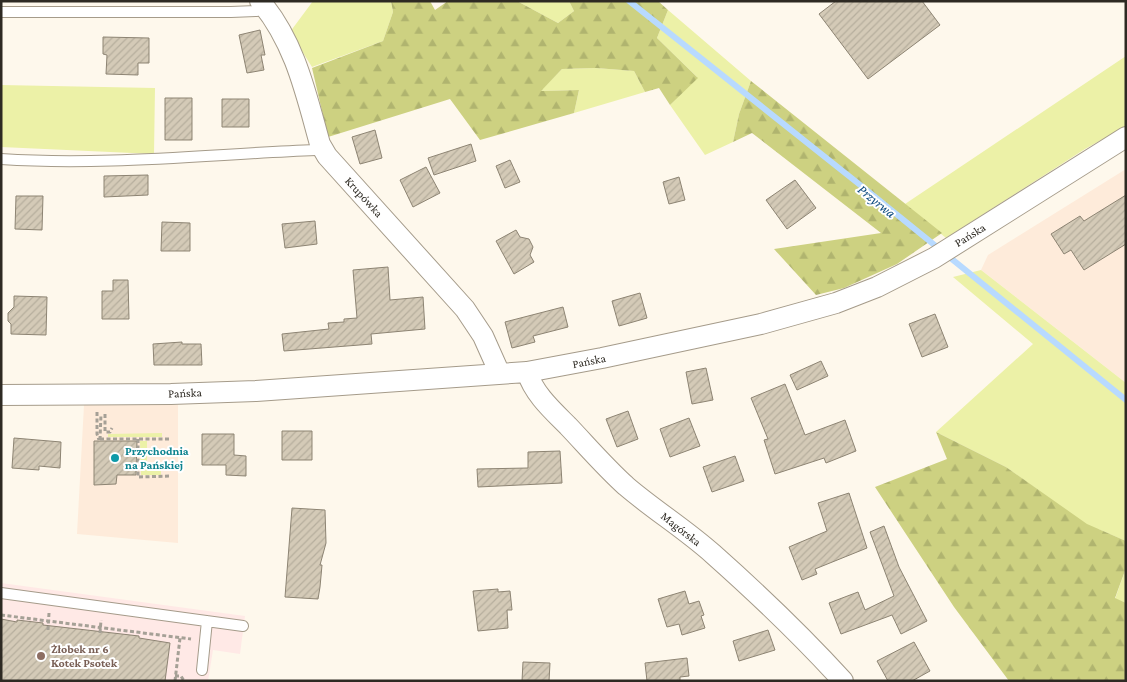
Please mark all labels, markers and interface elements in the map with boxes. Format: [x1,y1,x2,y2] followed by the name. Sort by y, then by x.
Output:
[342,174,386,221] street label: Krupówka
[855,181,899,221] water label: Przyrwa
[952,220,988,250] street label: Pańska
[571,351,607,371] street label: Pańska
[168,385,203,401] street label: Pańska
[125,444,189,472] place label: Przychodnia na Pańskiej
[109,452,121,464] marker: Przychodnia na Pańskiej
[658,509,704,549] street label: Magórska
[51,642,118,670] place label: Żłobek nr 6 Kotek Psotek
[35,650,47,662] marker: Żłobek nr 6 Kotek Psotek

